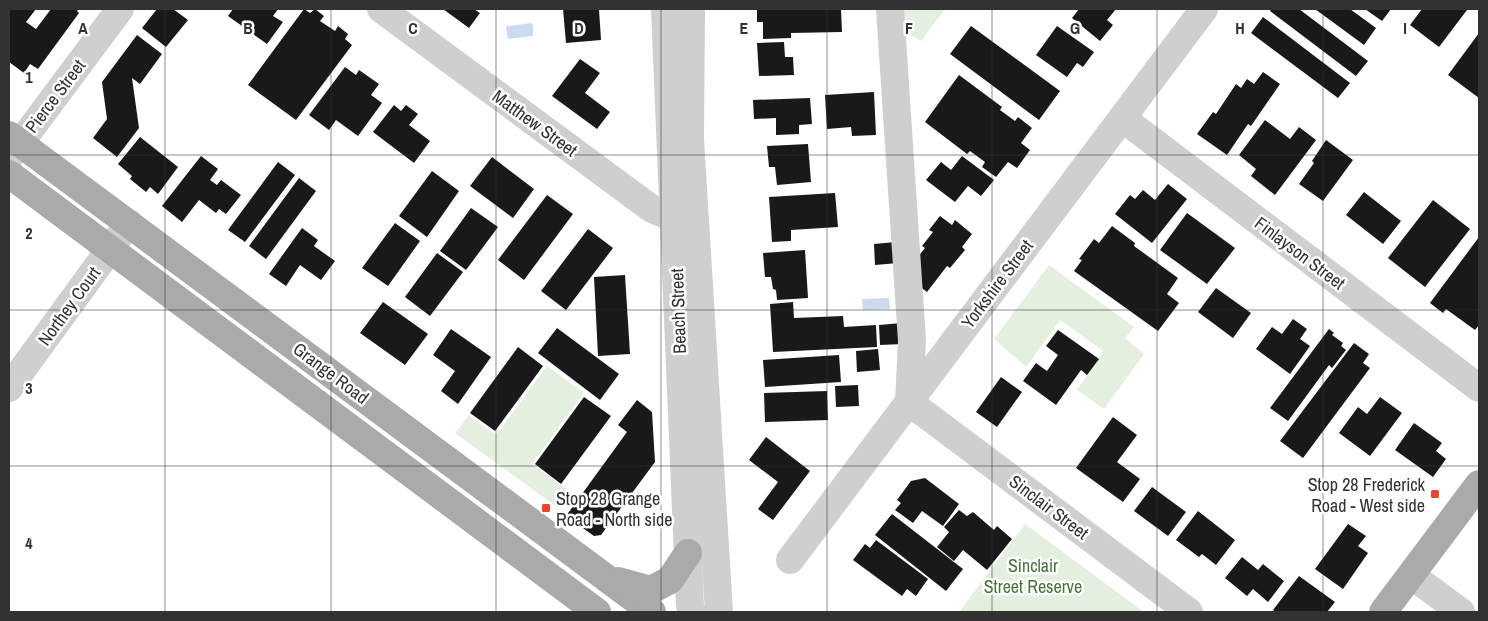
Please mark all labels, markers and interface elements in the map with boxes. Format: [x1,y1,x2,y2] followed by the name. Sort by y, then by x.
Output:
[78,17,88,39] text: A
[243,17,253,39] text: B
[408,17,418,39] text: C
[574,17,584,39] text: D
[740,17,749,39] text: E
[905,17,913,39] text: F
[1070,17,1080,39] text: G
[1235,17,1245,39] text: H
[1403,17,1407,39] text: I
[19,54,91,138] street label: Pierce Street
[25,66,33,88] text: 1
[487,84,583,162] street label: Matthew Street
[1250,211,1350,295] street label: Finlayson Street
[25,222,33,244] text: 2
[955,234,1039,334] street label: Yorkshire Street
[32,261,106,351] street label: Northey Court
[664,268,692,354] street label: Beach Street
[288,336,374,410] street label: Grange Road
[25,377,33,399] text: 3
[1004,469,1094,545] street label: Sinclair Street
[1308,472,1426,518] place label: Stop 28 Frederick Road - West side
[556,486,673,532] place label: Stop 28 Grange Road - North side
[1429,488,1441,500] marker: Stop 28 Frederick Road - West side
[540,502,552,514] marker: Stop 28 Grange Road - North side
[25,532,33,554] text: 4
[984,553,1082,599] park label: Sinclair Street Reserve

